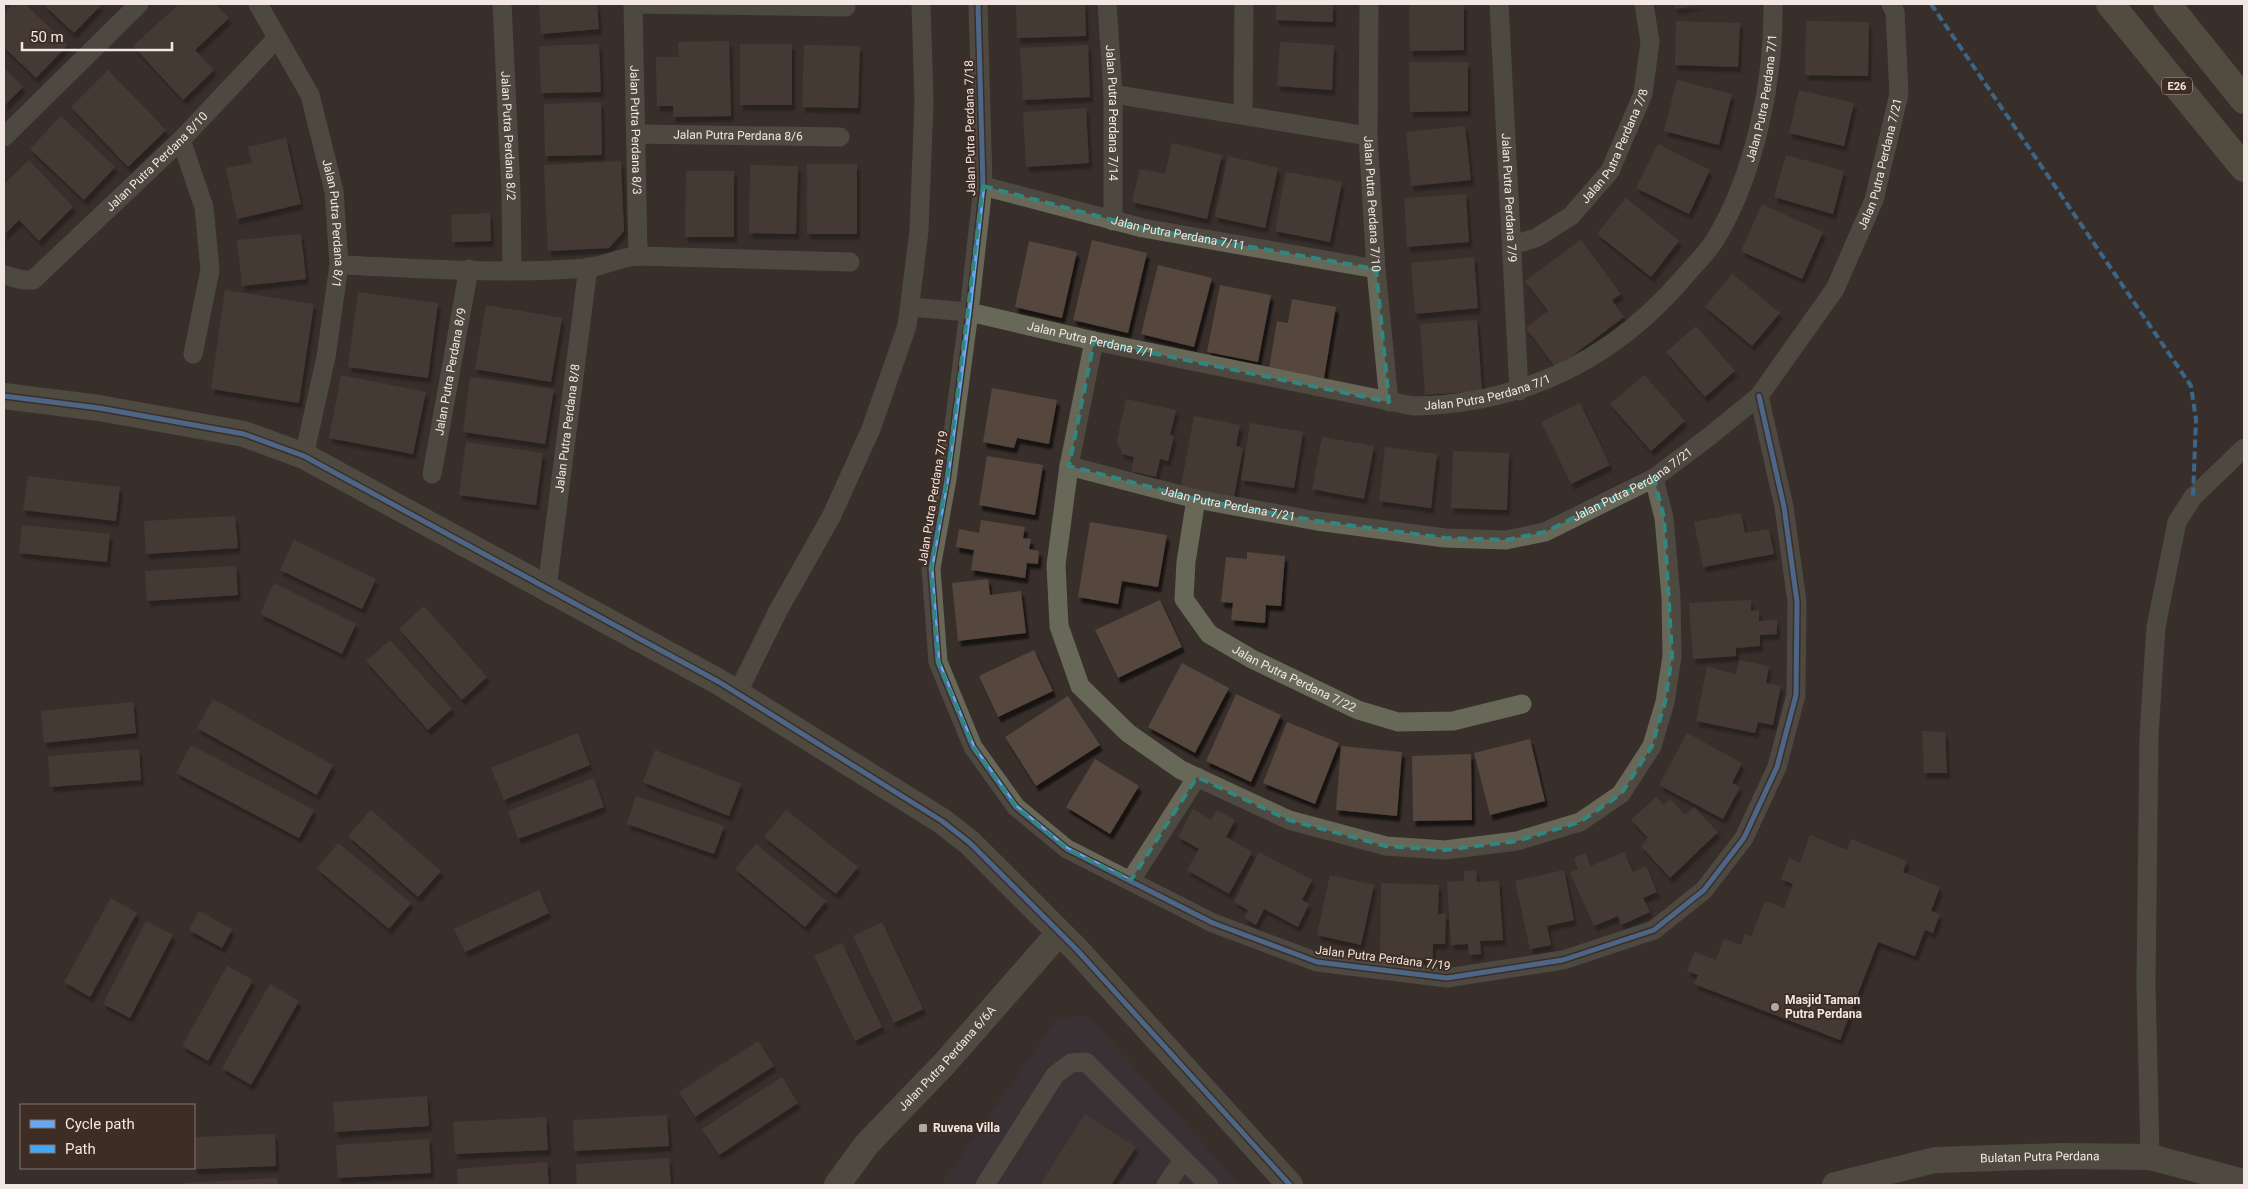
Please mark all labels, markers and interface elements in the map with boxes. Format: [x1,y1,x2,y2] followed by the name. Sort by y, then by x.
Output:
[22,20,172,52] scale bar
[30,28,64,46] text: 50 m
[1743,34,1779,164] street label: Jalan Putra Perdana 7/1
[1103,44,1120,181] street label: Jalan Putra Perdana 7/14
[962,60,978,196] street label: Jalan Putra Perdana 7/18
[627,65,644,195] street label: Jalan Putra Perdana 8/3
[498,71,518,201] street label: Jalan Putra Perdana 8/2
[2162,78,2192,94] road number: E26
[1578,88,1651,206] street label: Jalan Putra Perdana 7/8
[1855,97,1905,232] street label: Jalan Putra Perdana 7/21
[103,109,211,214] street label: Jalan Putra Perdana 8/10
[673,128,803,143] street label: Jalan Putra Perdana 8/6
[1499,133,1519,263] street label: Jalan Putra Perdana 7/9
[1361,135,1383,273] street label: Jalan Putra Perdana 7/10
[319,158,346,289] street label: Jalan Putra Perdana 8/1
[1110,213,1246,253] street label: Jalan Putra Perdana 7/11
[432,307,469,437] street label: Jalan Putra Perdana 8/9
[1026,319,1155,360] street label: Jalan Putra Perdana 7/1
[552,363,583,493] street label: Jalan Putra Perdana 8/8
[1424,372,1553,413] street label: Jalan Putra Perdana 7/1
[915,430,951,566] street label: Jalan Putra Perdana 7/19
[1570,445,1695,524] street label: Jalan Putra Perdana 7/21
[1160,483,1297,524] street label: Jalan Putra Perdana 7/21
[1230,642,1358,715] street label: Jalan Putra Perdana 7/22
[1315,943,1451,973] street label: Jalan Putra Perdana 7/19
[1785,993,1862,1021] place label: Masjid Taman Putra Perdana
[1769,1001,1781,1013] marker: Masjid Taman Putra Perdana
[896,1003,999,1114] street label: Jalan Putra Perdana 6/6A
[20,1104,195,1169] legend
[65,1115,135,1133] text: Cycle path
[933,1121,1000,1135] place label: Ruvena Villa
[917,1122,929,1134] marker: Ruvena Villa
[65,1140,96,1158] text: Path
[1980,1149,2100,1166] street label: Bulatan Putra Perdana

